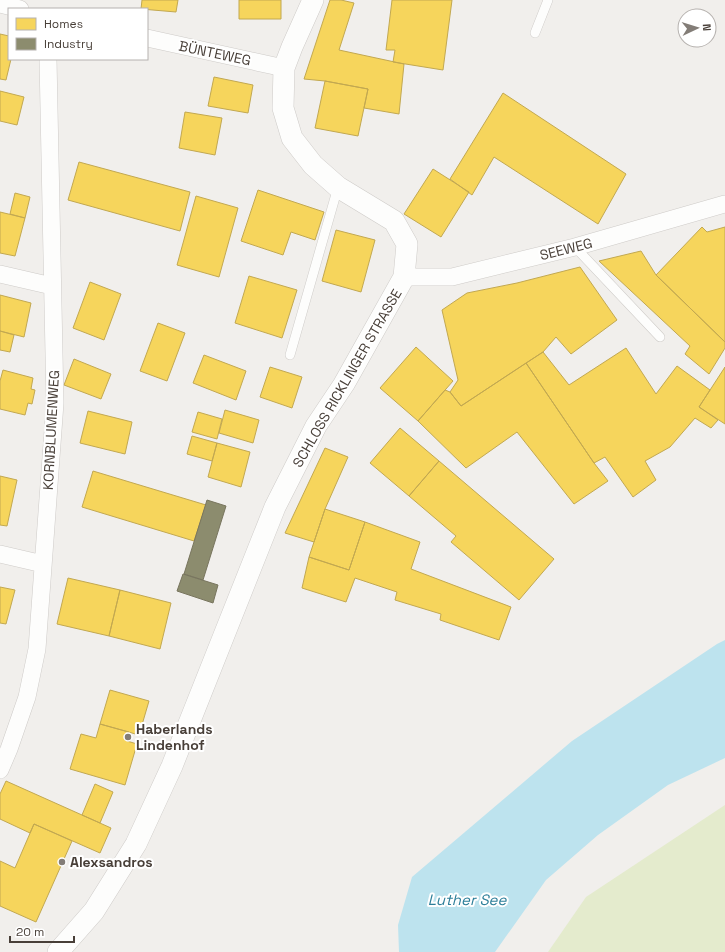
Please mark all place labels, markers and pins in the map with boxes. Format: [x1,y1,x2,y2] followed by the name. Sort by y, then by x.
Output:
[136,720,213,754] place label: Haberlands Lindenhof
[123,732,133,742] marker: Haberlands Lindenhof
[70,853,153,871] place label: Alexsandros
[57,857,67,867] marker: Alexsandros

